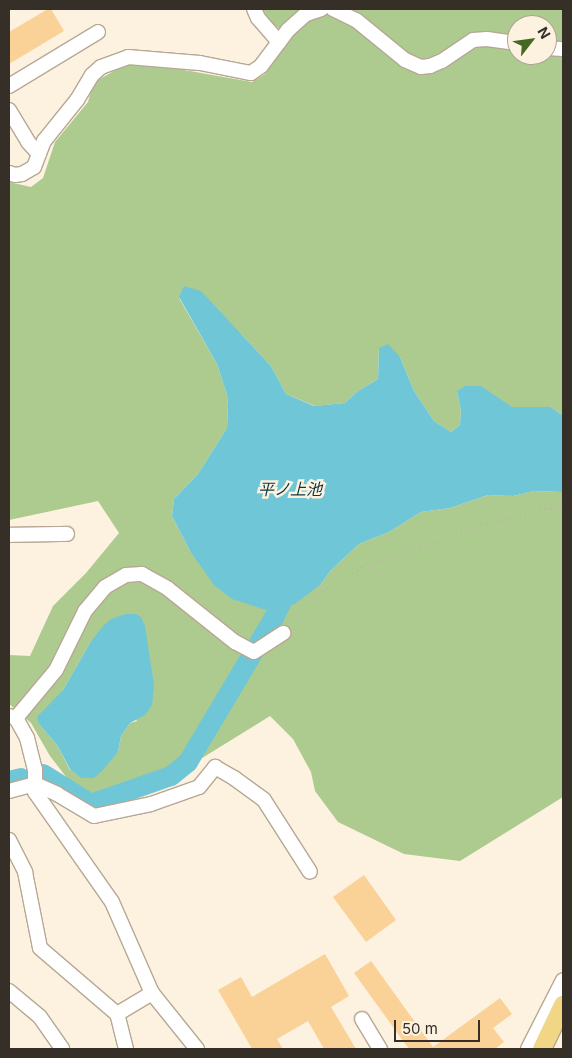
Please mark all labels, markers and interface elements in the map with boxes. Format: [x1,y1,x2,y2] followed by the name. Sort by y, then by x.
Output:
[507,15,557,65] north arrow
[535,24,555,42] text: N
[258,479,322,499] water label: 平ノ上池
[397,1010,483,1042] scale bar
[402,1019,438,1038] text: 50 m

